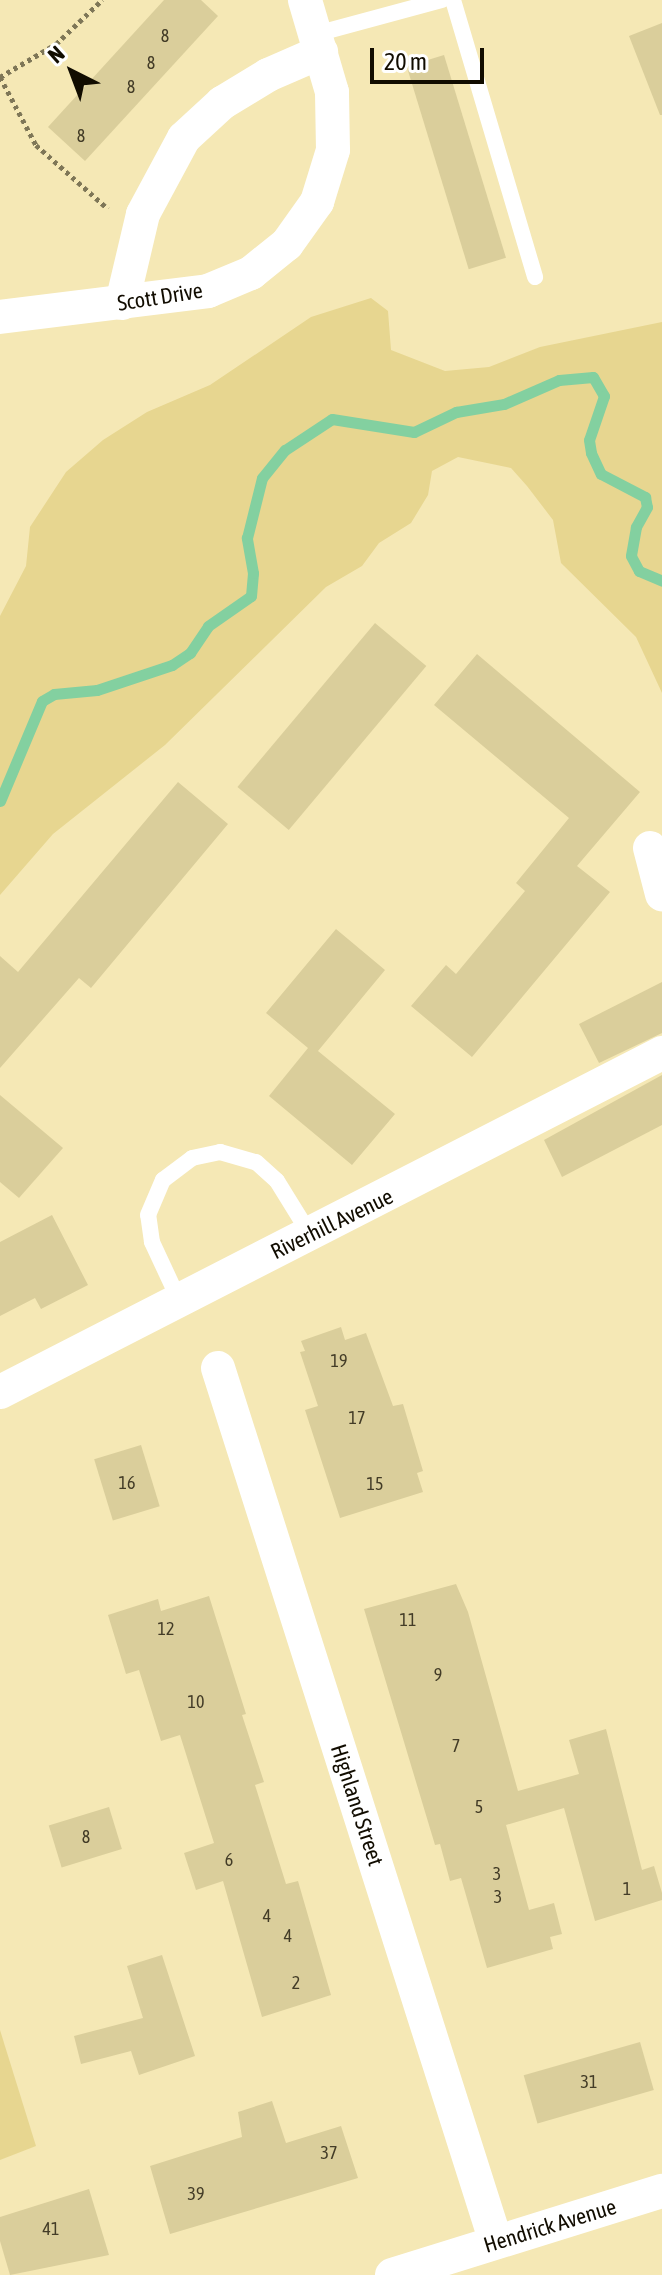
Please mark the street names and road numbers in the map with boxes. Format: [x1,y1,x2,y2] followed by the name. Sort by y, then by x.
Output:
[115,277,205,317] street label: Scott Drive
[267,1183,397,1265] street label: Riverhill Avenue
[325,1741,389,1869] street label: Highland Street
[481,2193,619,2259] street label: Hendrick Avenue

